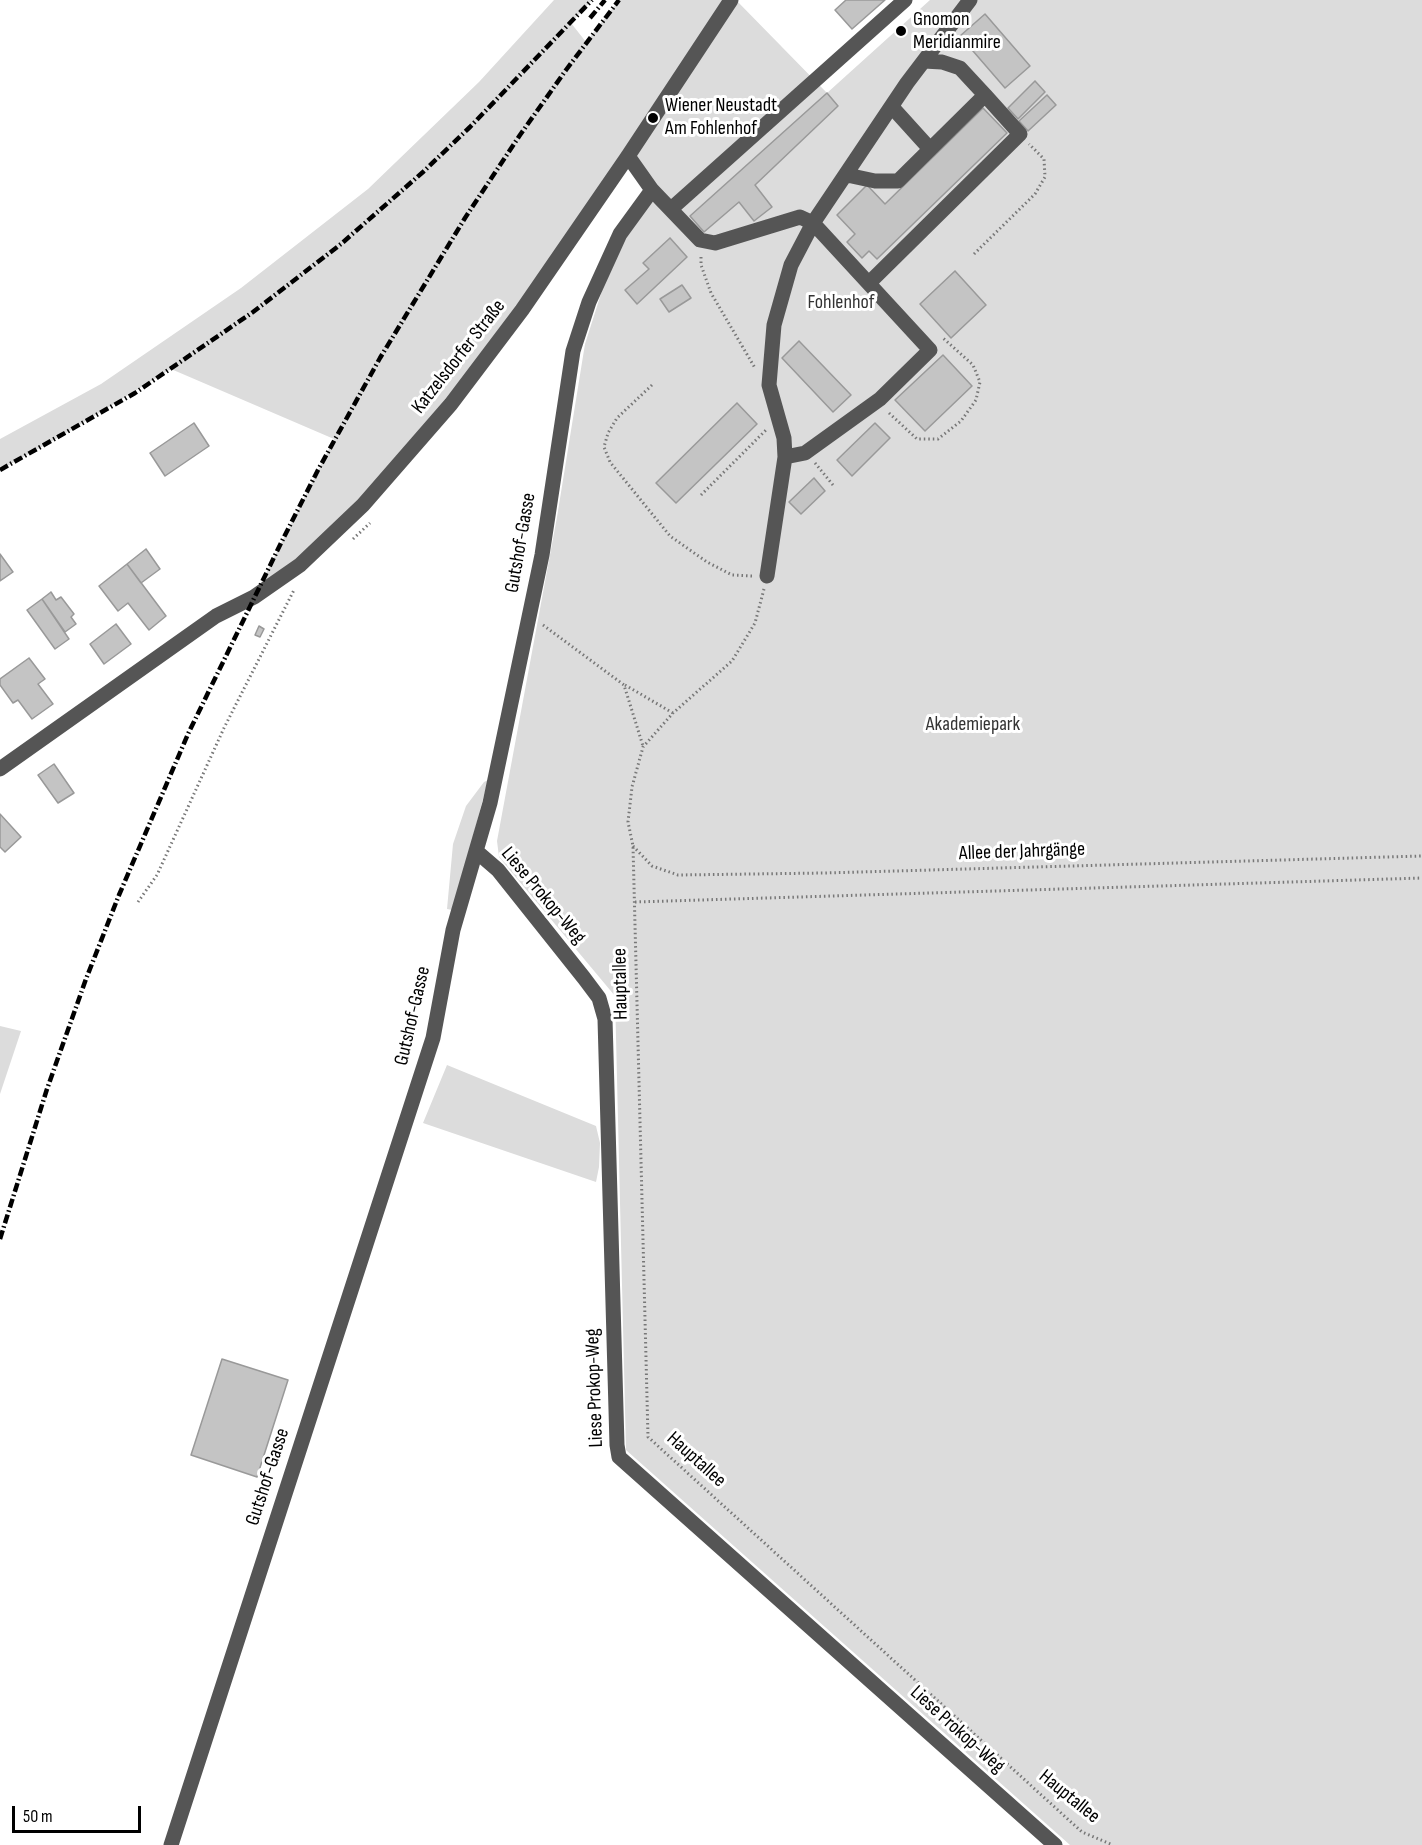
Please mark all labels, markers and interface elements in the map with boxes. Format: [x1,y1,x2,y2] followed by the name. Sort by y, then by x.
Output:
[913,8,1001,55] place label: Gnomon Meridianmire
[894,24,908,38] marker: Gnomon Meridianmire
[665,94,777,141] place label: Wiener Neustadt Am Fohlenhof
[646,111,660,125] marker: Wiener Neustadt Am Fohlenhof
[807,291,875,315] park label: Fohlenhof
[407,295,511,419] street label: Katzelsdorfer Straße
[500,491,542,595] street label: Gutshof-Gasse
[926,713,1020,737] park label: Akademiepark
[958,838,1086,866] street label: Allee der Jahrgänge
[496,843,590,949] street label: Liese Prokop-Weg
[608,948,634,1020] street label: Hauptallee
[390,964,436,1068] street label: Gutshof-Gasse
[581,1328,609,1448] street label: Liese Prokop-Weg
[241,1425,295,1529] street label: Gutshof-Gasse
[661,1427,731,1493] street label: Hauptallee
[905,1681,1009,1779] street label: Liese Prokop-Weg
[1034,1765,1104,1829] street label: Hauptallee
[15,1794,144,1832] scale bar
[23,1806,53,1827] text: 50 m

